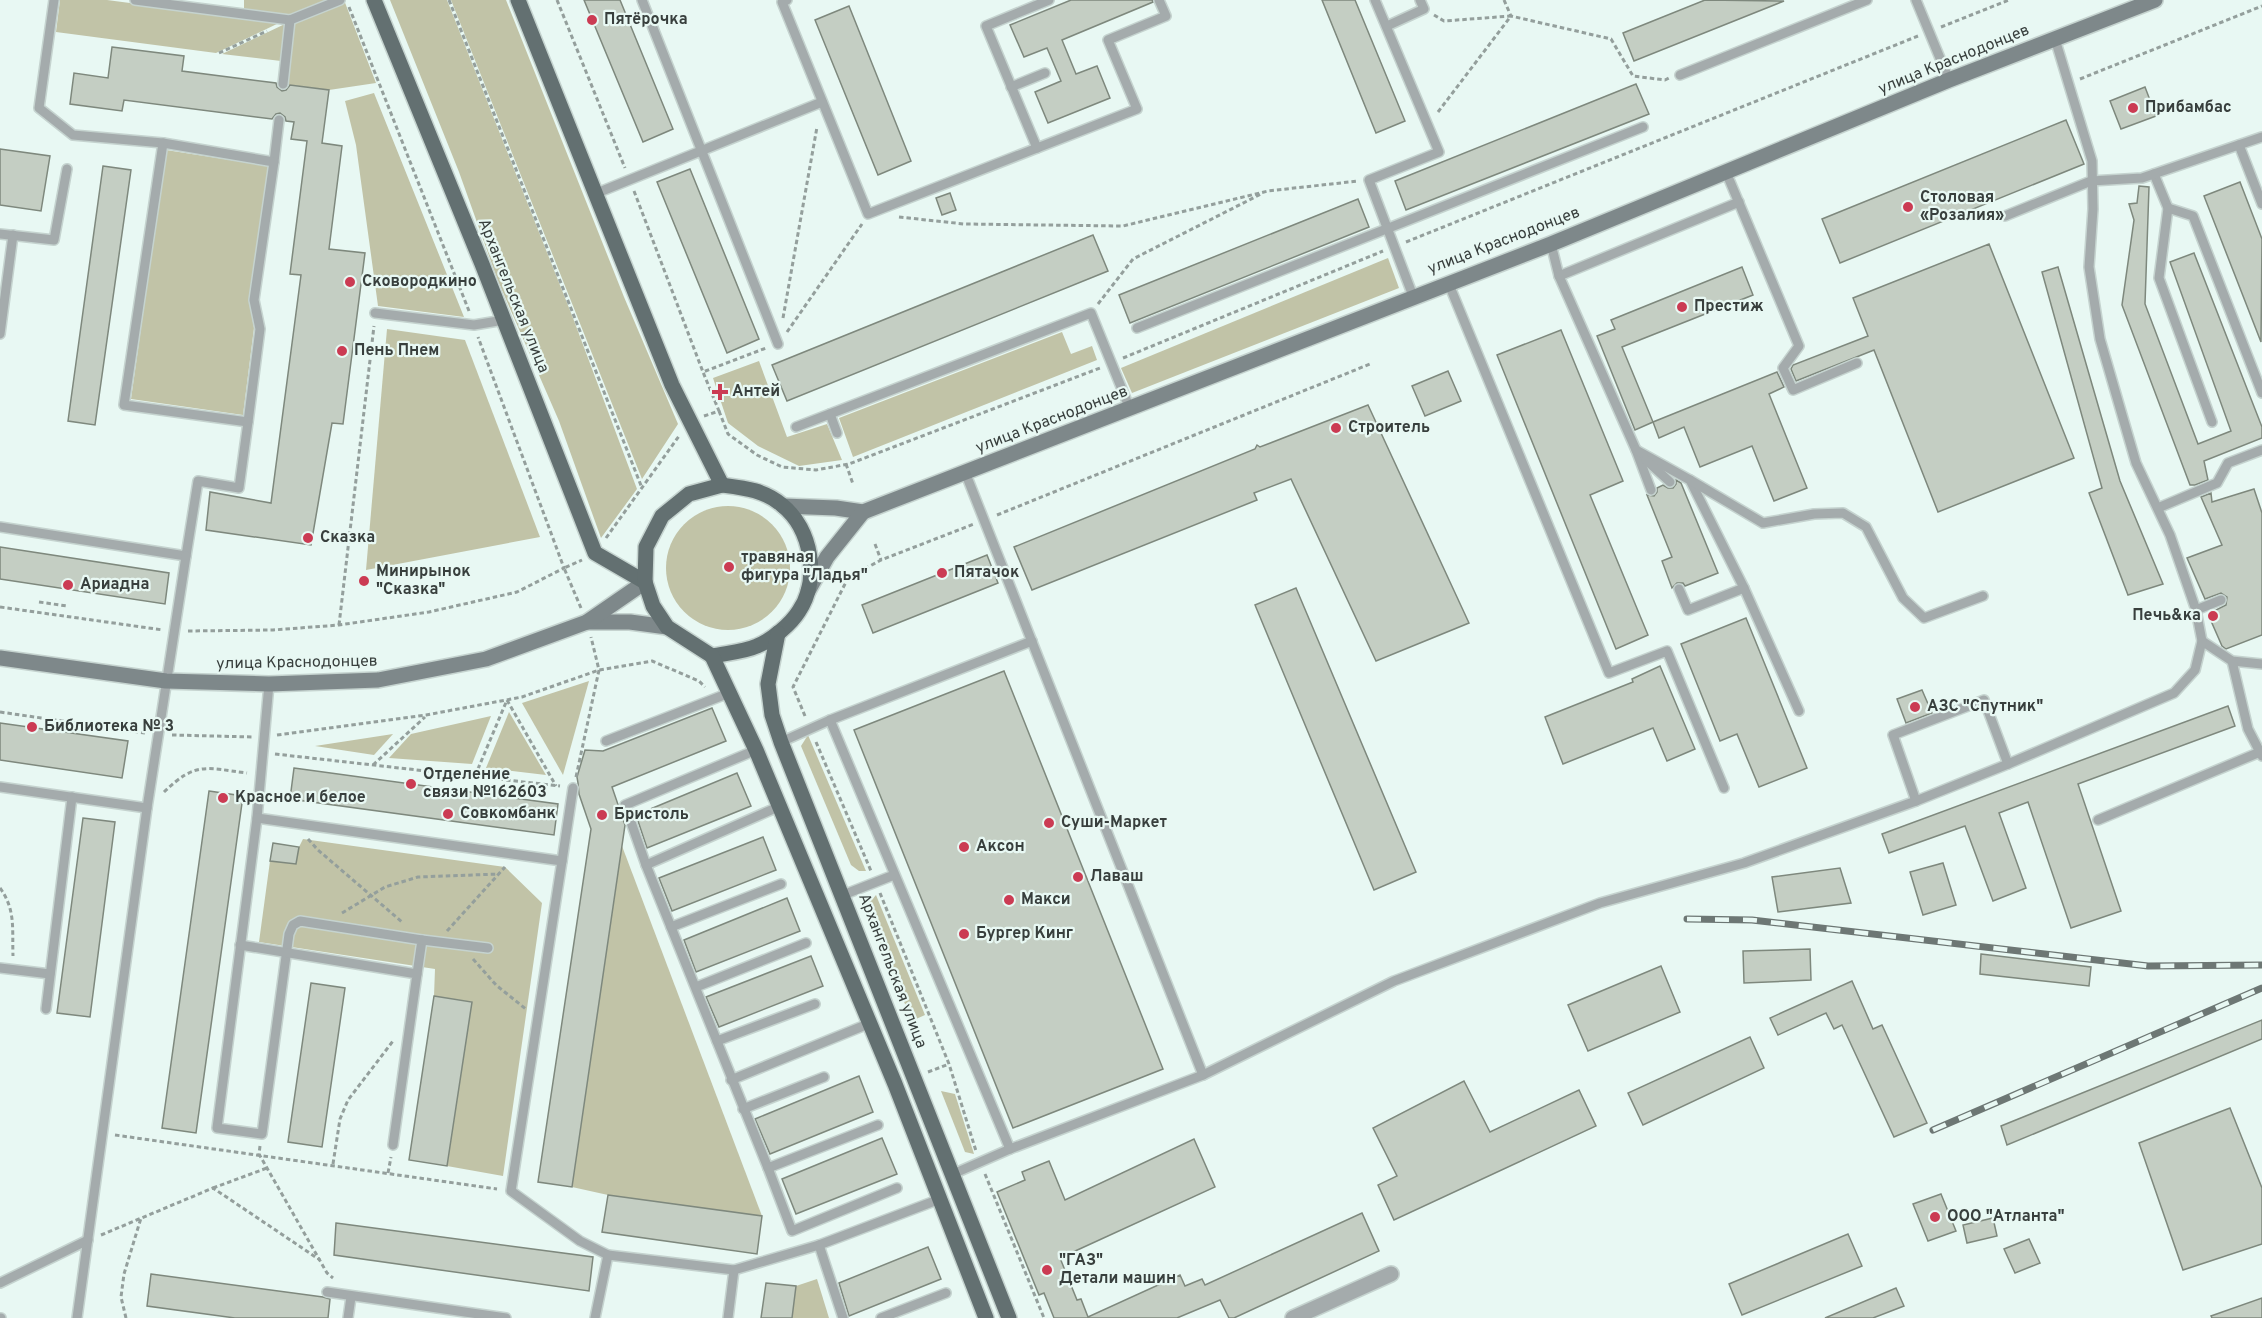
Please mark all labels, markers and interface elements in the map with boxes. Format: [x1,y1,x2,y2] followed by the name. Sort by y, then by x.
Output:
[604,10,688,30] place label: Пятёрочка
[585,13,599,27] marker: Пятёрочка
[1875,20,2033,100] street label: улица Краснодонцев
[2145,98,2232,118] place label: Прибамбас
[2126,101,2140,115] marker: Прибамбас
[1920,188,2004,226] place label: Столовая «Розалия»
[1901,200,1915,214] marker: Столовая «Розалия»
[1425,203,1583,279] street label: улица Краснодонцев
[473,216,553,376] street label: Архангельская улица
[362,272,477,292] place label: Сковородкино
[343,275,357,289] marker: Сковородкино
[1694,297,1764,317] place label: Престиж
[1675,300,1689,314] marker: Престиж
[354,341,439,361] place label: Пень Пнем
[335,344,349,358] marker: Пень Пнем
[732,382,780,402] place label: Антей
[973,382,1131,458] street label: улица Краснодонцев
[713,385,727,399] marker: Антей
[1348,418,1430,438] place label: Строитель
[1329,421,1343,435] marker: Строитель
[320,528,375,548] place label: Сказка
[301,531,315,545] marker: Сказка
[741,548,868,586] place label: травяная фигура "Ладья"
[722,560,736,574] marker: травяная фигура "Ладья"
[376,562,471,600] place label: Минирынок "Сказка"
[954,563,1019,583] place label: Пятачок
[935,566,949,580] marker: Пятачок
[357,574,371,588] marker: Минирынок "Сказка"
[80,575,149,595] place label: Ариадна
[61,578,75,592] marker: Ариадна
[2132,606,2201,626] place label: Печь&ка
[2206,609,2220,623] marker: Печь&ка
[216,652,378,674] street label: улица Краснодонцев
[1927,697,2043,717] place label: АЗС "Спутник"
[1908,700,1922,714] marker: АЗС "Спутник"
[44,717,174,737] place label: Библиотека № 3
[25,720,39,734] marker: Библиотека № 3
[423,765,547,803] place label: Отделение связи №162603
[404,777,418,791] marker: Отделение связи №162603
[235,788,366,808] place label: Красное и белое
[216,791,230,805] marker: Красное и белое
[460,804,556,824] place label: Совкомбанк
[614,805,689,825] place label: Бристоль
[441,807,455,821] marker: Совкомбанк
[595,808,609,822] marker: Бристоль
[1061,813,1168,833] place label: Суши-Маркет
[1042,816,1056,830] marker: Суши-Маркет
[976,837,1025,857] place label: Аксон
[957,840,971,854] marker: Аксон
[1090,867,1144,887] place label: Лаваш
[1071,870,1085,884] marker: Лаваш
[1021,890,1071,910] place label: Макси
[853,891,931,1051] street label: Архангельская улица
[1002,893,1016,907] marker: Макси
[976,924,1073,944] place label: Бургер Кинг
[957,927,971,941] marker: Бургер Кинг
[1947,1207,2065,1227] place label: ООО "Атланта"
[1928,1210,1942,1224] marker: ООО "Атланта"
[1059,1251,1176,1289] place label: "ГАЗ" Детали машин
[1040,1263,1054,1277] marker: "ГАЗ" Детали машин

